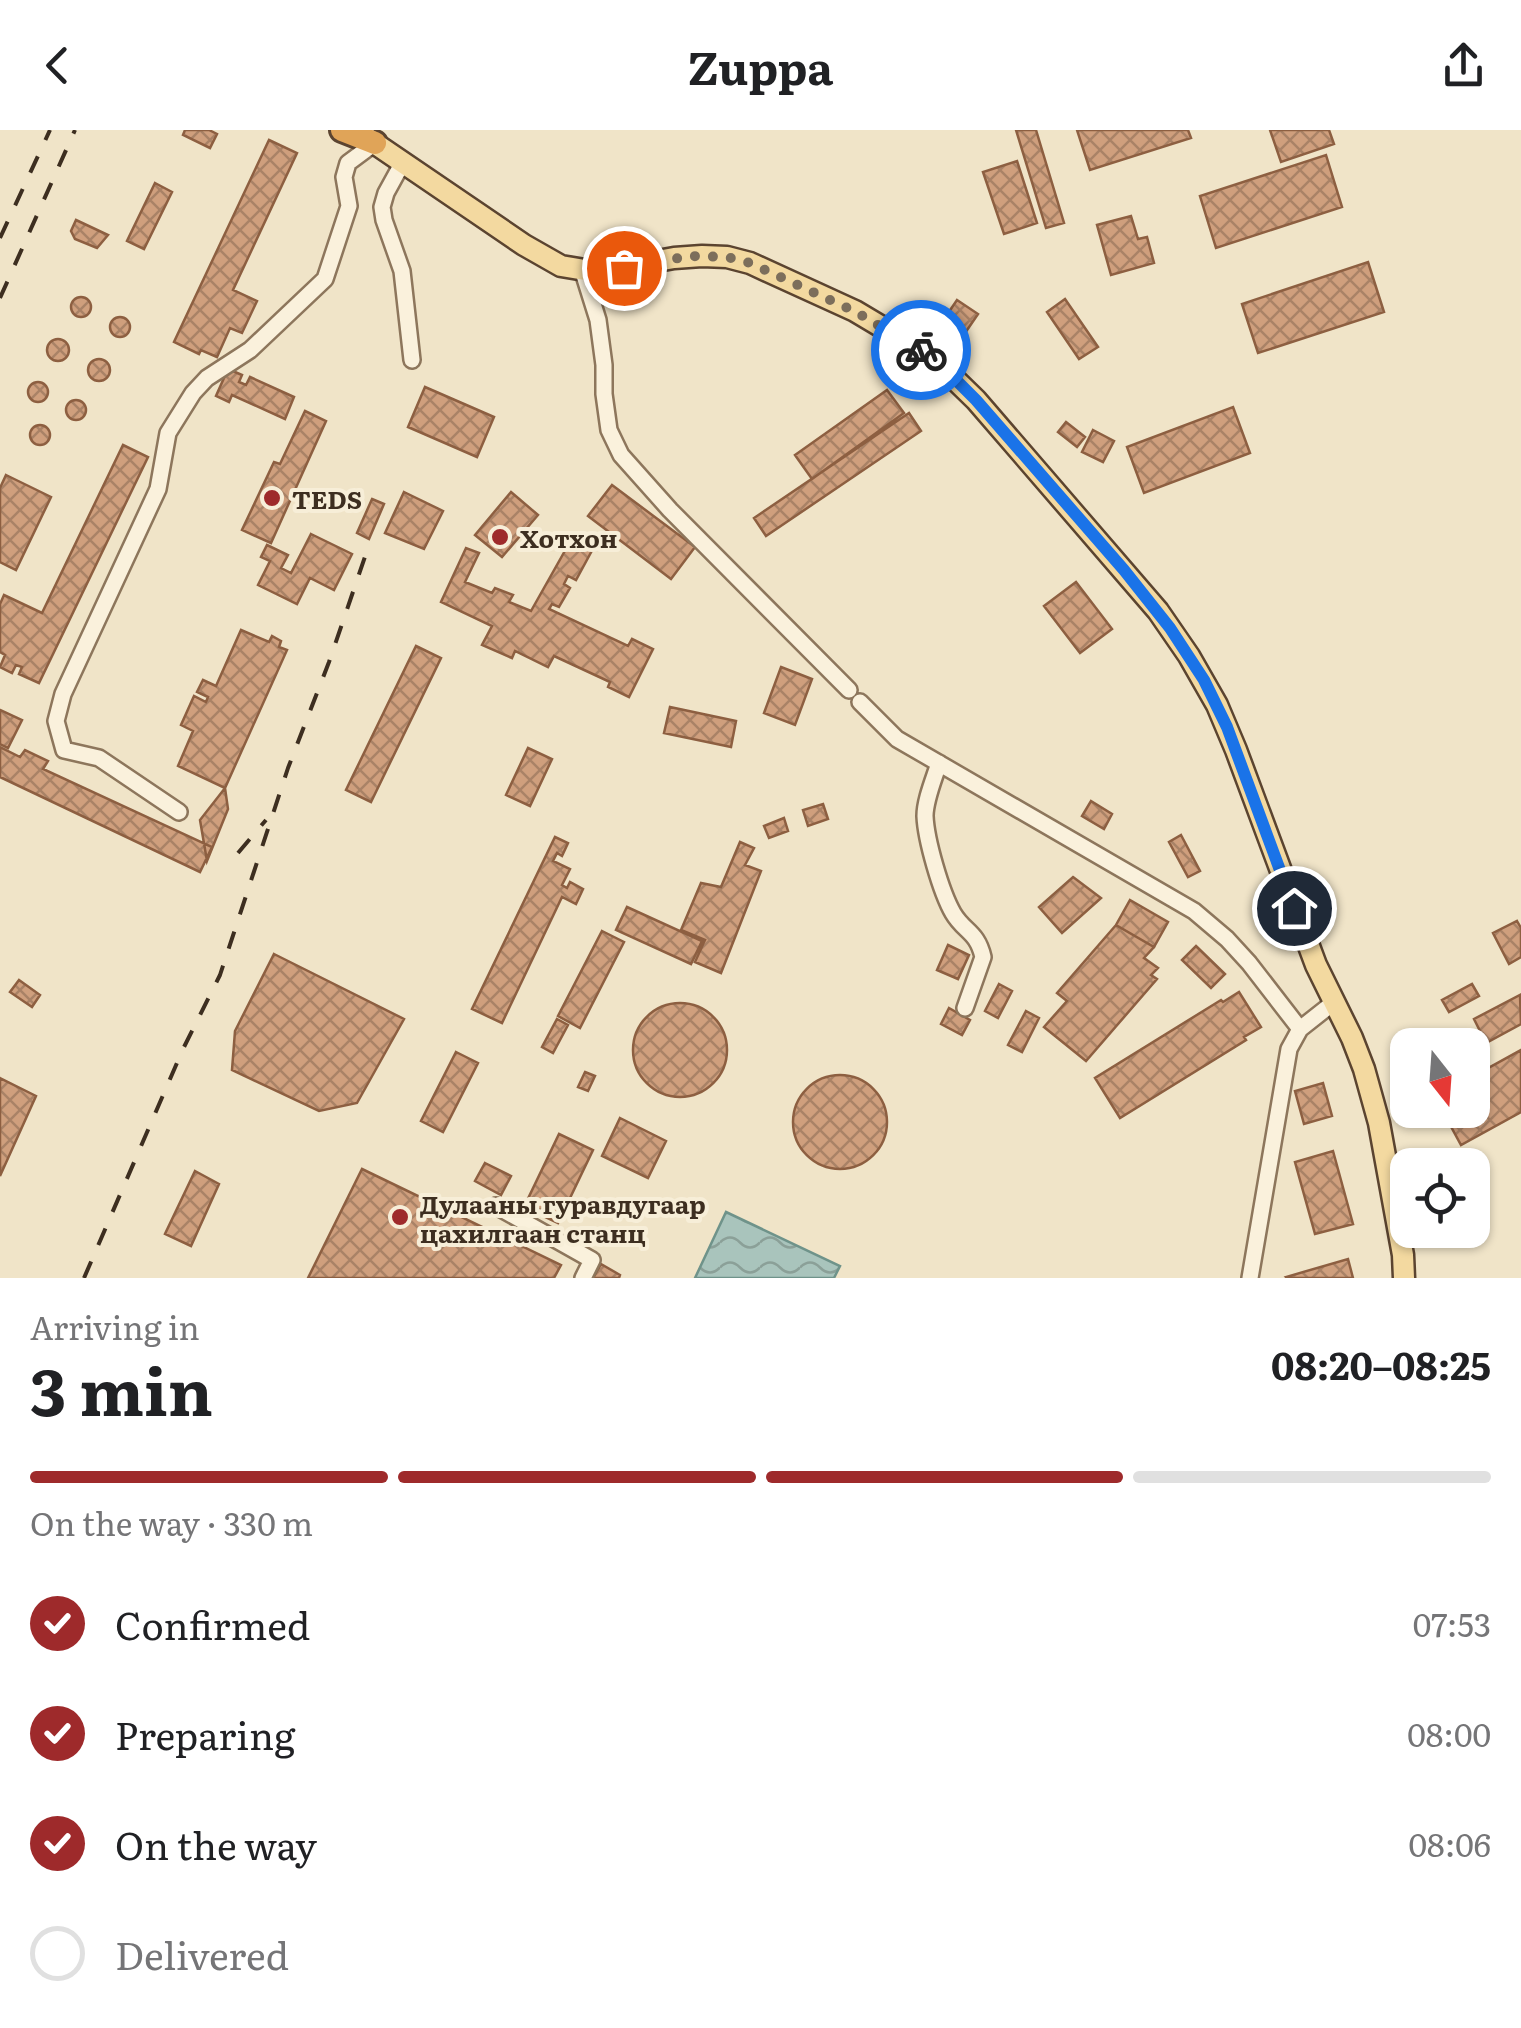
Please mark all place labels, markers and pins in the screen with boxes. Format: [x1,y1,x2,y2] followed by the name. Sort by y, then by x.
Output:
[582,226,667,311] pin
[292,480,362,517] place label: TEDS
[261,487,283,509] marker: TEDS
[520,519,617,556] place label: Хотхон
[489,526,511,548] marker: Хотхон
[1252,866,1337,951] pin
[420,1185,706,1251] place label: Дулааны гуравдугаар цахилгаан станц
[389,1206,411,1228] marker: Дулааны гуравдугаар цахилгаан станц

